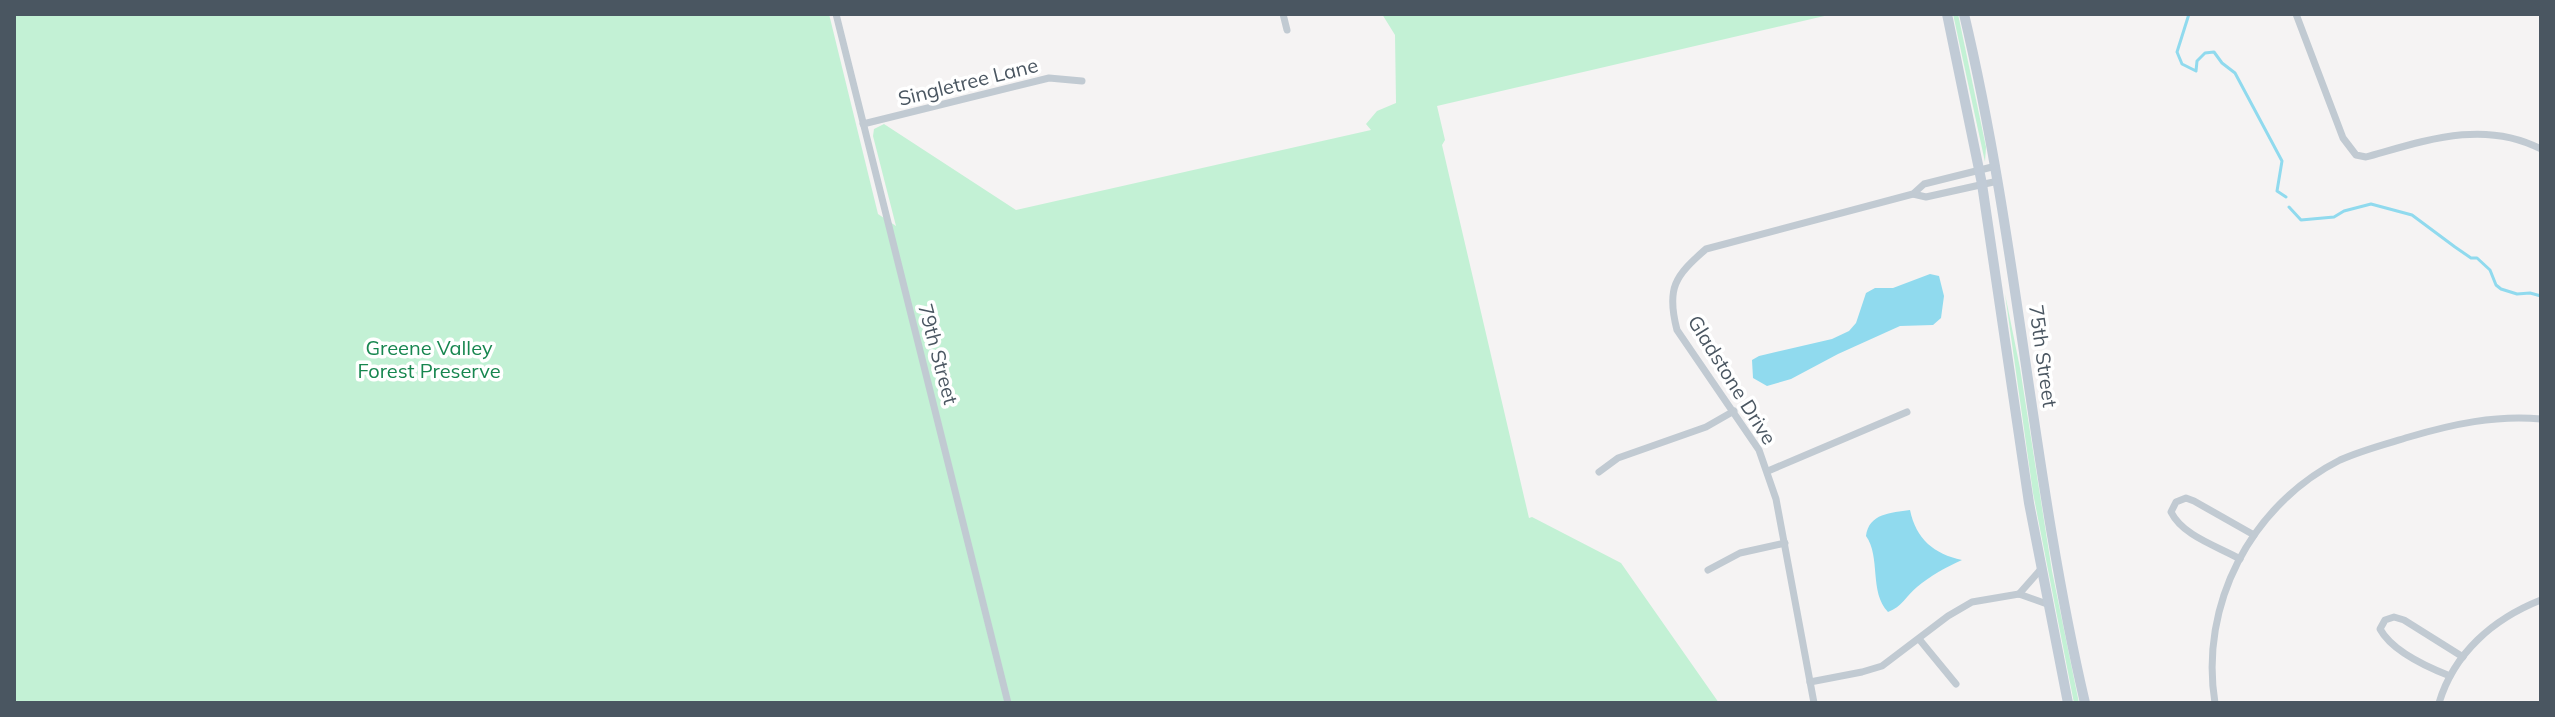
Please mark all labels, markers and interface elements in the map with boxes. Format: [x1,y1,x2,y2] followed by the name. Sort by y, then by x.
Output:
[895,52,1040,111] street label: Singletree Lane
[913,301,964,407] street label: 79th Street
[2024,303,2063,409] street label: 75th Street
[1683,311,1782,449] street label: Gladstone Drive
[357,335,501,383] park label: Greene Valley Forest Preserve

